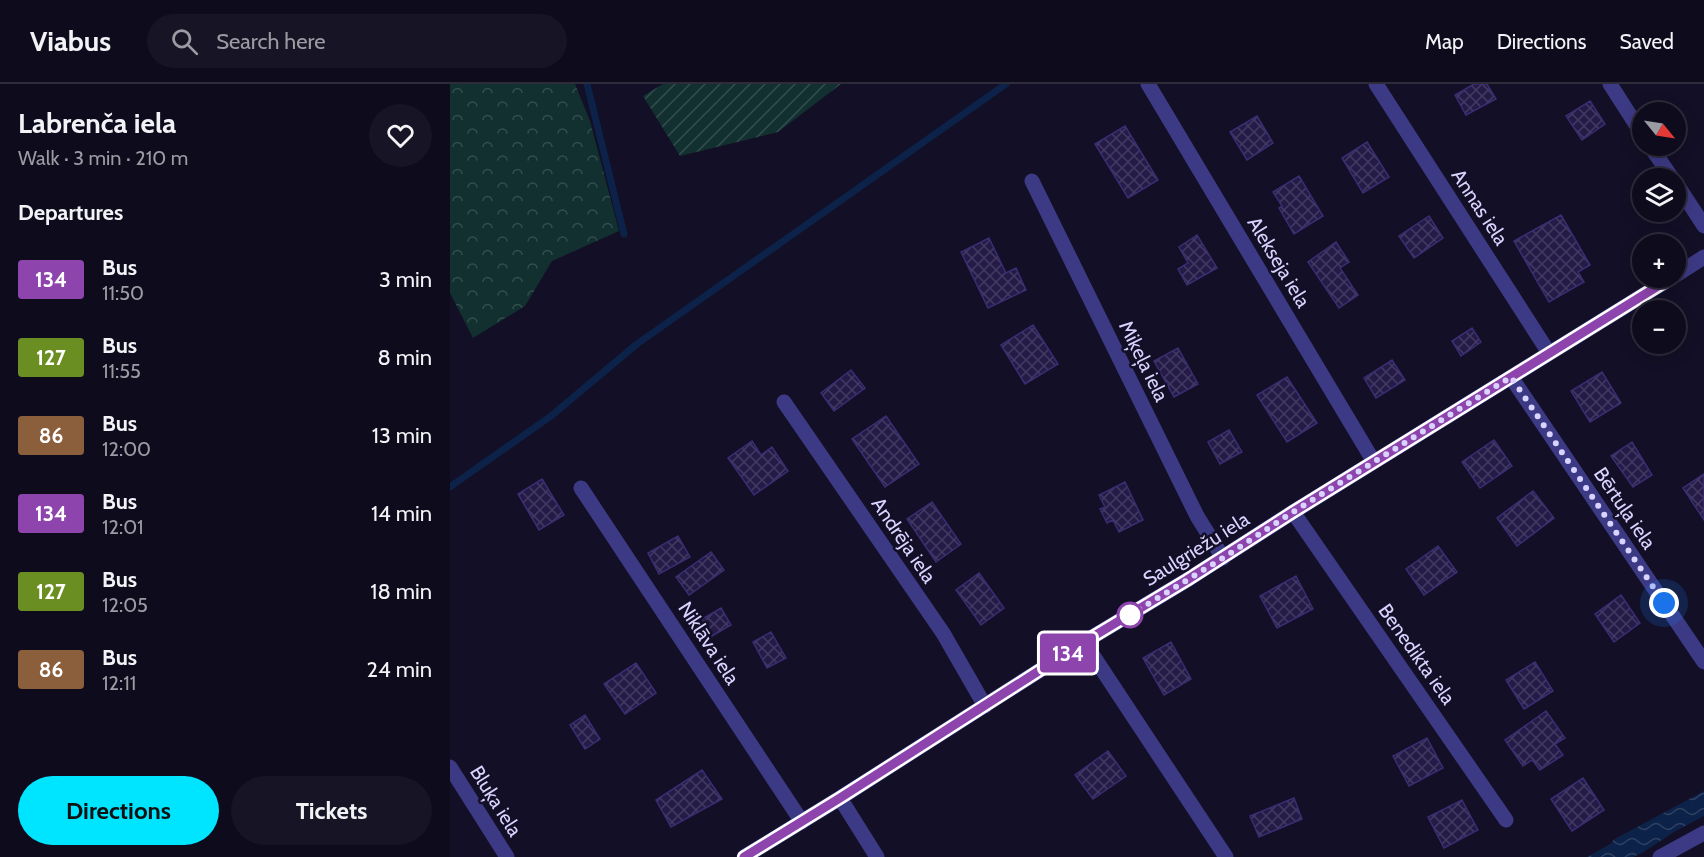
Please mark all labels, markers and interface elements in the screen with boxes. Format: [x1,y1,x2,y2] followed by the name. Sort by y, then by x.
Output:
[147,14,567,68] search box
[30,24,111,58] text: Viabus
[168,25,201,58] icon: search
[216,28,325,55] text: Search here
[1425,29,1464,54] text: Map
[1497,29,1586,54] text: Directions
[1619,29,1674,54] text: Saved
[1632,102,1686,156] north arrow
[1632,102,1686,354] map controls
[369,104,432,167] button: heart
[18,106,176,140] text: Labrenča iela
[18,146,188,170] text: Walk · 3 min · 210 m
[1447,164,1514,250] street label: Annas iela
[1632,168,1686,222] button: layers
[18,199,123,226] text: Departures
[1243,212,1316,312] street label: Alekseja iela
[1632,234,1686,288] button: +
[102,254,137,281] text: Bus
[379,266,432,293] text: 3 min
[35,267,67,292] text: 134
[102,281,144,305] text: 11:50
[1632,300,1686,354] button: −
[1113,317,1174,406] street label: Miķeļa iela
[102,332,137,359] text: Bus
[377,344,432,371] text: 8 min
[36,345,66,370] text: 127
[102,359,141,383] text: 11:55
[102,410,137,437] text: Bus
[372,422,432,449] text: 13 min
[39,423,63,448] text: 86
[102,437,151,461] text: 12:00
[1588,463,1661,554] street label: Bērtuļa iela
[102,488,137,515] text: Bus
[867,493,942,588] street label: Andrēja iela
[371,500,432,527] text: 14 min
[35,501,67,526] text: 134
[1139,507,1254,591] street label: Saulgriežu iela
[102,515,144,539] text: 12:01
[102,566,137,593] text: Bus
[370,578,432,605] text: 18 min
[36,579,66,604] text: 127
[1649,588,1679,618] your location
[102,593,148,617] text: 12:05
[673,597,745,689] street label: Niklāva iela
[1373,599,1461,709] street label: Benedikta iela
[1117,602,1143,628] unlabelled marker
[1034,634,1102,672] line badge: 134
[1052,641,1084,666] text: 134
[102,644,137,671] text: Bus
[367,656,432,683] text: 24 min
[39,657,63,682] text: 86
[102,671,136,695] text: 12:11
[464,761,527,842] street label: Bluķa iela
[18,776,219,845] button: Directions
[231,776,432,845] button: Tickets

